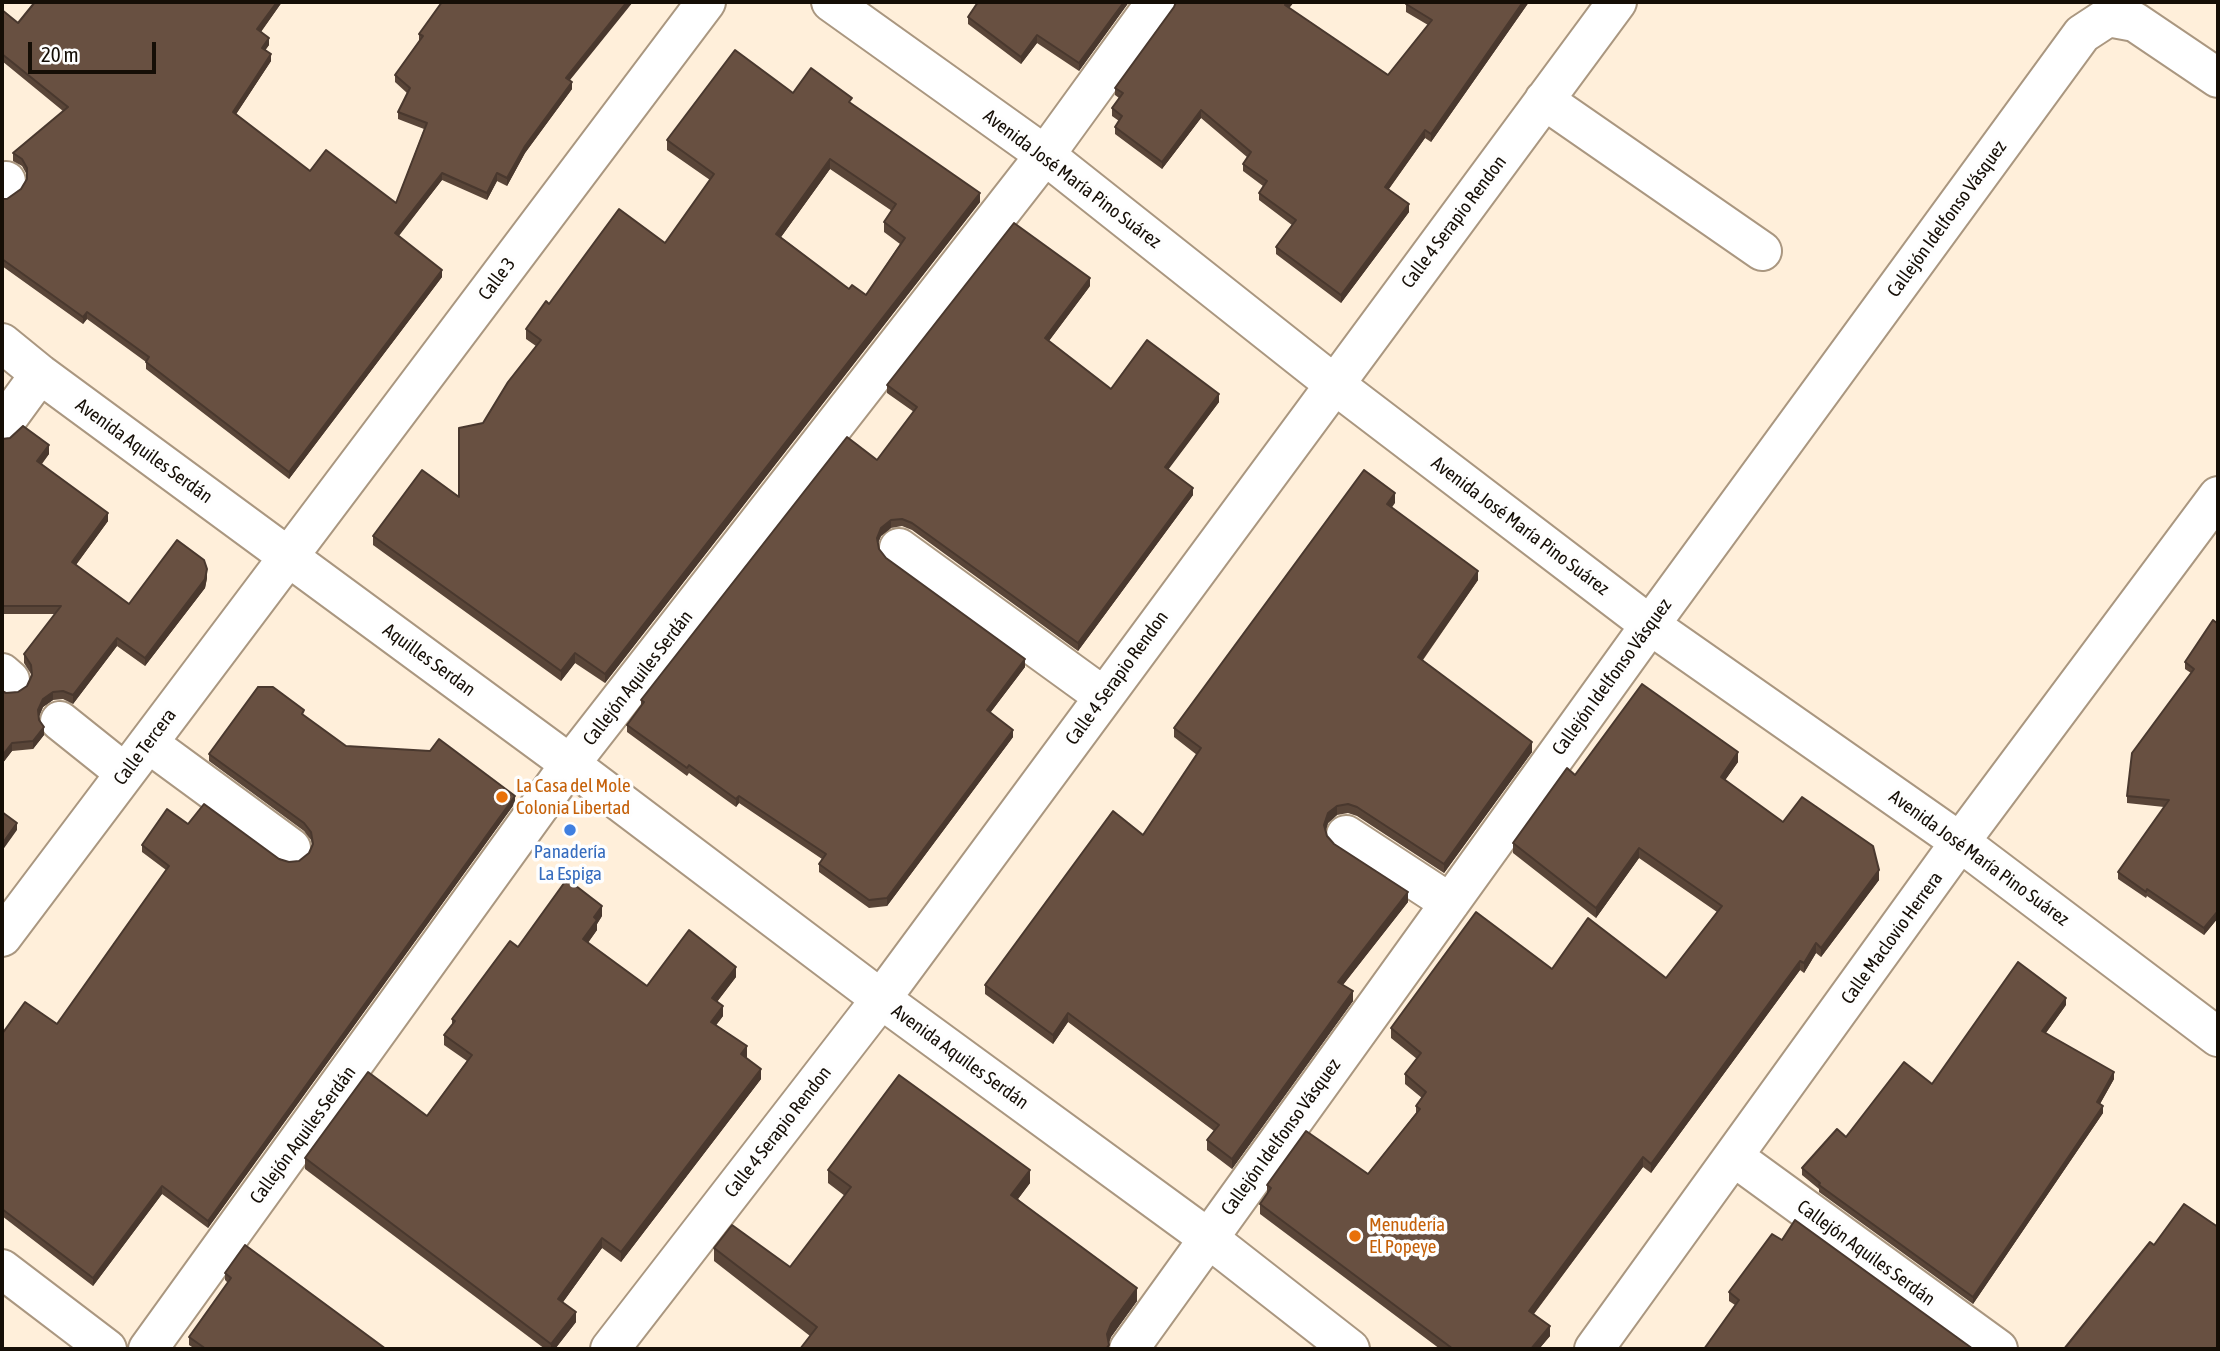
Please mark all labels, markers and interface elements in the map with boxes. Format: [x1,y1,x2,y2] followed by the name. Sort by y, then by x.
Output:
[32,28,159,72] scale bar
[41,42,79,66] text: 20 m
[979,105,1165,253] street label: Avenida José María Pino Suárez
[1883,136,2011,302] street label: Callejón Idelfonso Vásquez
[1397,151,1511,293] street label: Calle 4 Serapio Rendon
[474,253,520,305] street label: Calle 3
[71,394,217,508] street label: Avenida Aquiles Serdán
[1427,452,1613,600] street label: Avenida José María Pino Suárez
[1548,594,1676,760] street label: Callejón Idelfonso Vásquez
[578,606,698,750] street label: Callejón Aquiles Serdán
[1061,607,1173,749] street label: Calle 4 Serapio Rendon
[378,619,480,701] street label: Aquilles Serdan
[109,704,181,790] street label: Calle Tercera
[516,775,631,819] place label: La Casa del Mole Colonia Libertad
[1885,785,2073,931] street label: Avenida José María Pino Suárez
[494,789,510,805] marker: La Casa del Mole Colonia Libertad
[562,822,578,838] marker: Panadería La Espiga
[534,841,606,885] place label: Panadería La Espiga
[1836,867,1948,1009] street label: Calle Maclovio Herrera
[887,1000,1033,1114] street label: Avenida Aquiles Serdán
[1217,1054,1345,1220] street label: Callejón Idelfonso Vásquez
[245,1062,361,1208] street label: Callejón Aquiles Serdán
[720,1062,836,1202] street label: Calle 4 Serapio Rendon
[1793,1195,1939,1311] street label: Callejón Aquiles Serdán
[1369,1214,1445,1258] place label: Menuderia El Popeye
[1347,1228,1363,1244] marker: Menuderia El Popeye

